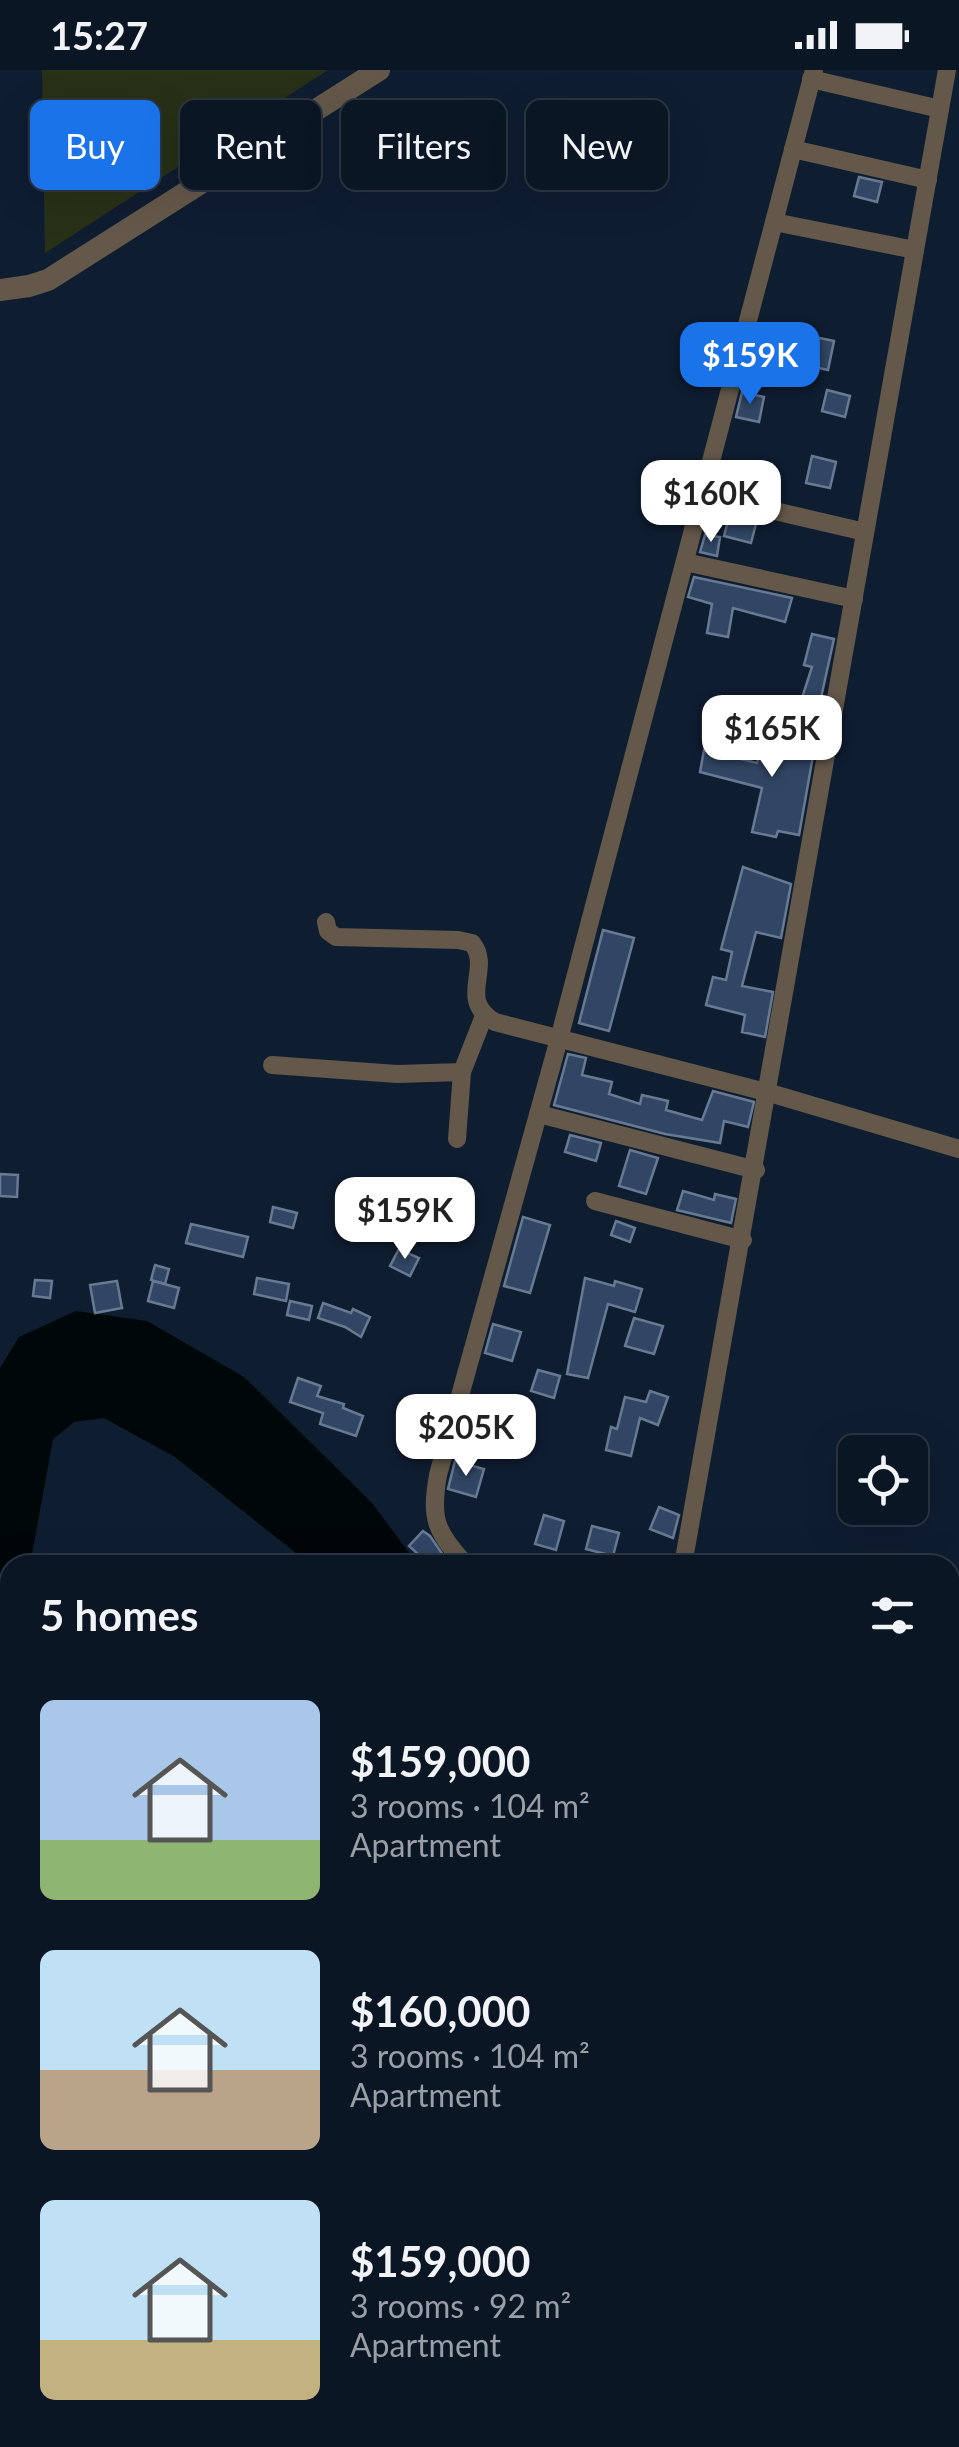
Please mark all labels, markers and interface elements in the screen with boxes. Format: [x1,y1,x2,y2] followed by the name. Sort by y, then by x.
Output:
[50,12,148,58] text: 15:27
[30,100,160,190] chip: Buy
[180,100,321,190] chip: Rent
[341,100,506,190] chip: Filters
[526,100,668,190] chip: New
[680,322,820,407] pin: $159K
[702,335,798,374] text: $159K
[641,460,781,545] pin: $160K
[663,473,759,512] text: $160K
[702,695,842,780] pin: $165K
[724,708,820,747] text: $165K
[335,1177,475,1262] pin: $159K
[357,1190,453,1229] text: $159K
[396,1394,536,1479] pin: $205K
[418,1407,514,1446] text: $205K
[838,1435,928,1525] map controls
[838,1435,928,1525] button: locate
[865,1588,920,1643] icon: filters
[40,1590,198,1640] text: 5 homes
[350,1736,530,1786] text: $159,000
[120,1740,240,1860] icon: home
[350,1786,590,1825] text: 3 rooms · 104 m²
[350,1825,501,1864] text: Apartment
[350,1986,530,2036] text: $160,000
[120,1990,240,2110] icon: home
[350,2036,590,2075] text: 3 rooms · 104 m²
[350,2075,501,2114] text: Apartment
[350,2236,530,2286] text: $159,000
[120,2240,240,2360] icon: home
[350,2286,571,2325] text: 3 rooms · 92 m²
[350,2325,501,2364] text: Apartment

